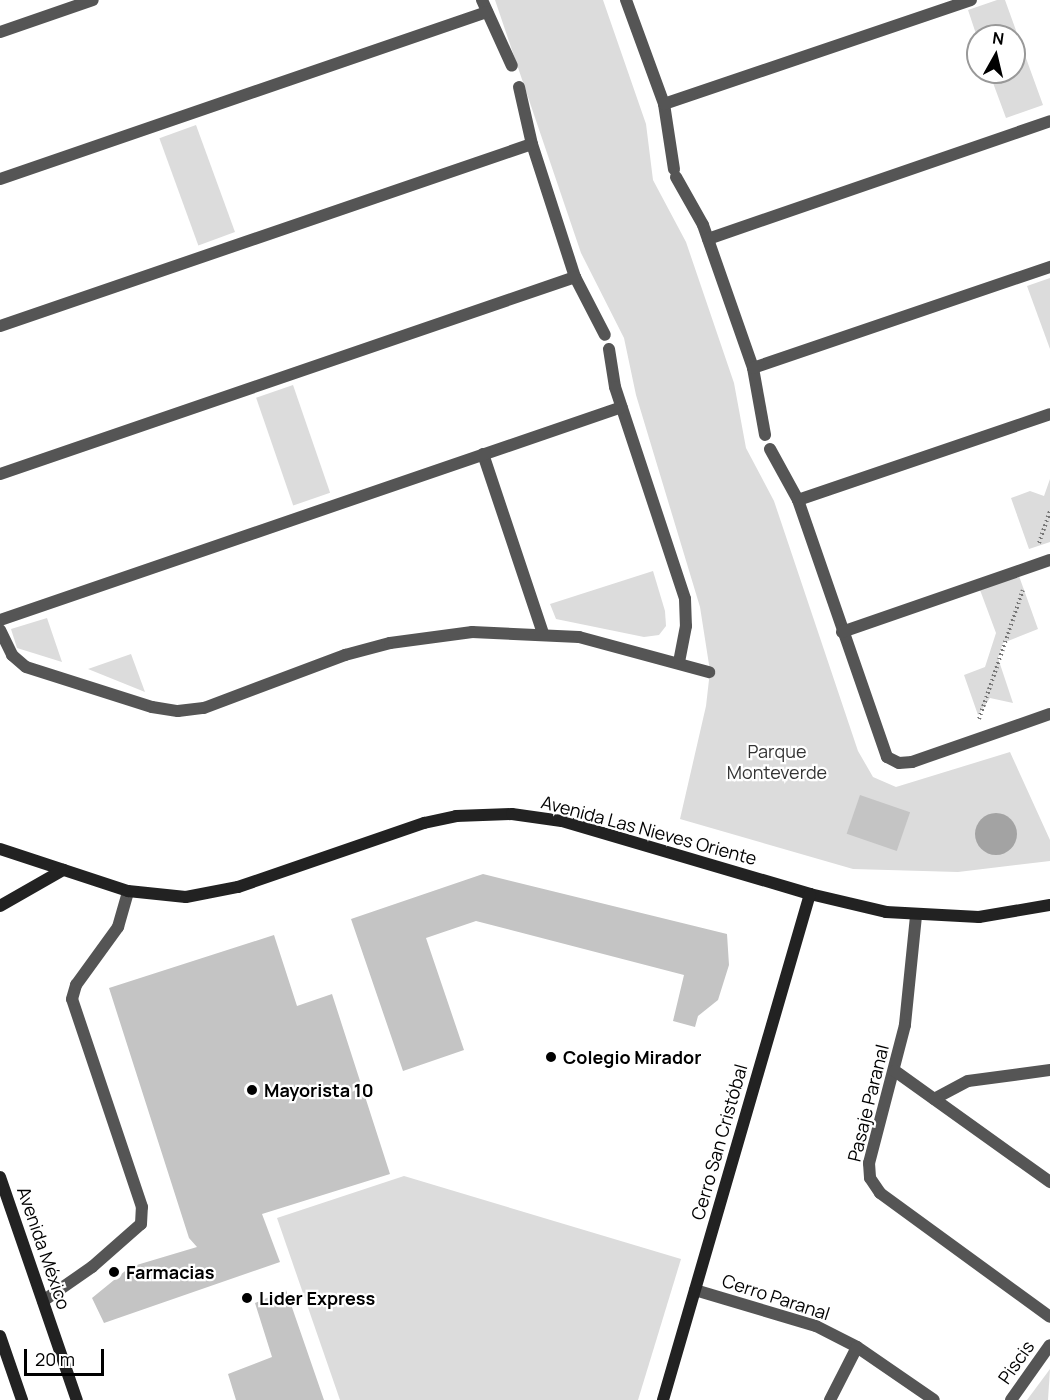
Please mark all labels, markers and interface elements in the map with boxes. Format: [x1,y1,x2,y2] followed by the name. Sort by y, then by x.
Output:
[966,24,1026,84] north arrow
[991,26,1005,50] text: N
[727,741,827,783] park label: Parque Monteverde
[539,791,759,869] street label: Avenida Las Nieves Oriente
[843,1042,893,1164] street label: Pasaje Paranal
[563,1046,701,1068] place label: Colegio Mirador
[544,1050,558,1064] marker: Colegio Mirador
[686,1062,752,1222] street label: Cerro San Cristóbal
[264,1079,374,1101] place label: Mayorista 10
[245,1083,259,1097] marker: Mayorista 10
[13,1184,75,1312] street label: Avenida México
[126,1261,214,1283] place label: Farmacias
[107,1265,121,1279] marker: Farmacias
[719,1269,833,1325] street label: Cerro Paranal
[259,1287,375,1309] place label: Lider Express
[240,1291,254,1305] marker: Lider Express
[993,1336,1039,1388] street label: Piscis
[27,1337,106,1375] scale bar
[35,1347,75,1371] text: 20 m

